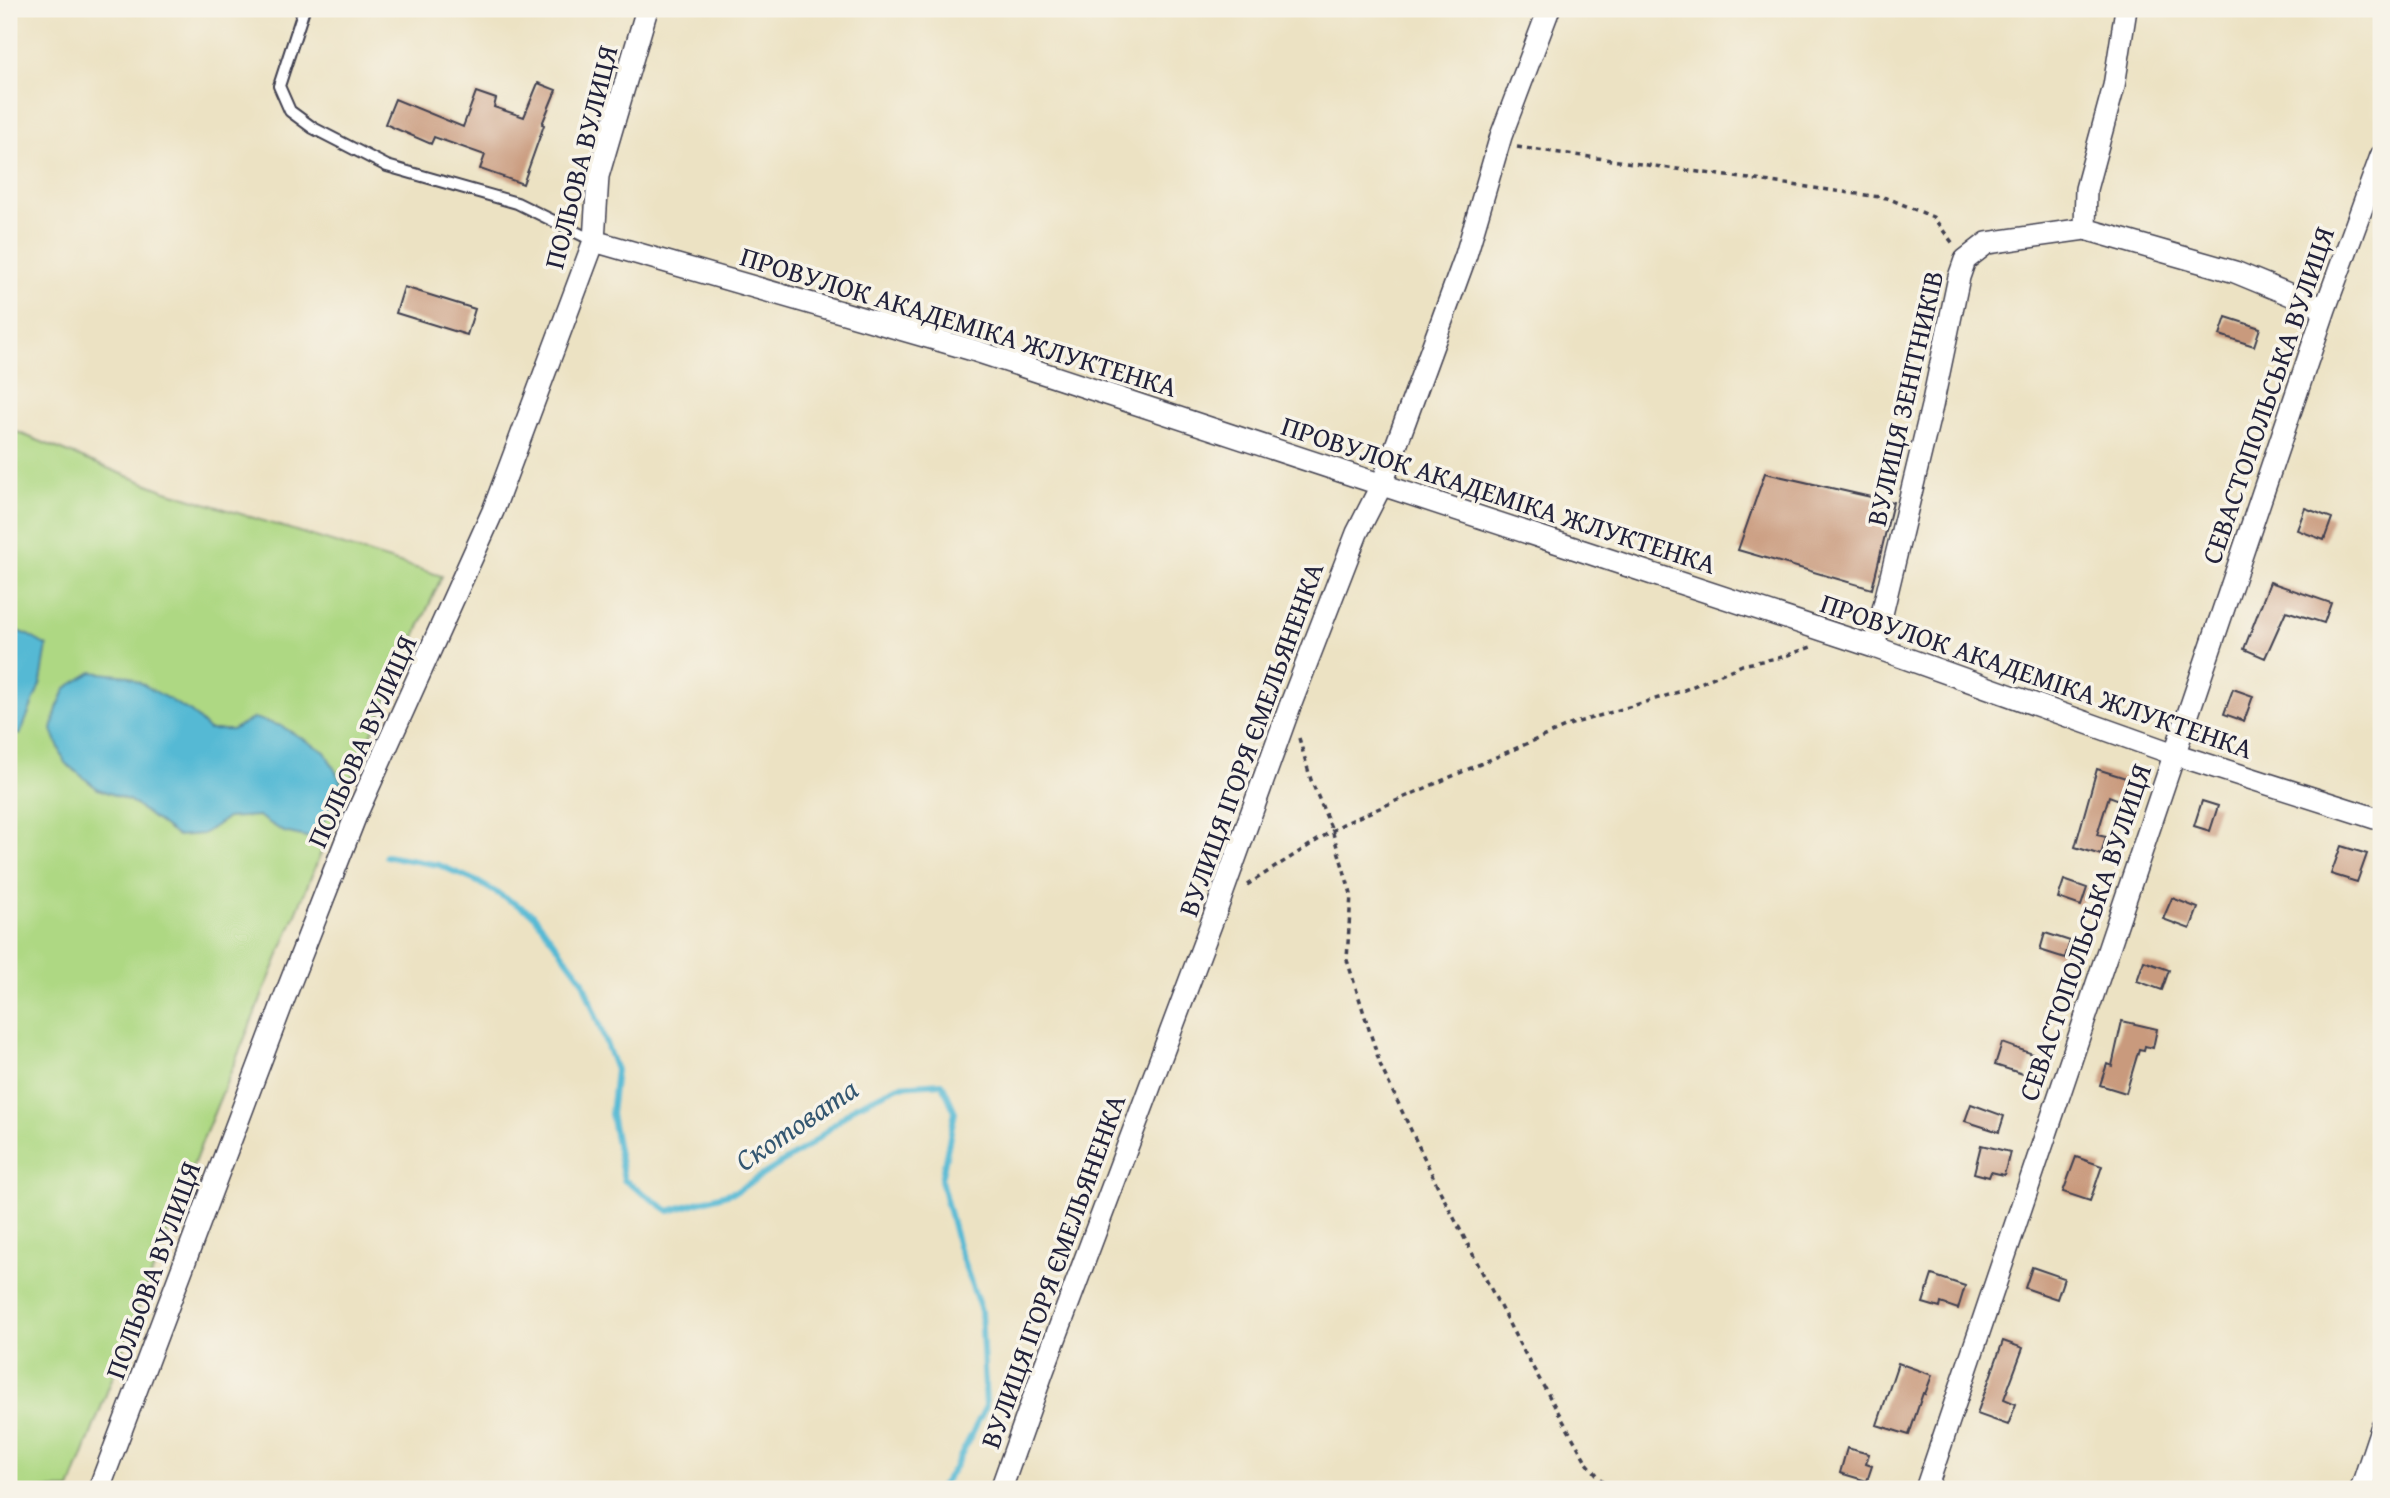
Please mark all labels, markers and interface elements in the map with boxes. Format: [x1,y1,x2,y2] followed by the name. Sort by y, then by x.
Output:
[532,41,628,273] street label: ПОЛЬОВА ВУЛИЦЯ
[2190,221,2344,569] street label: СЕВАСТОПОЛЬСЬКА ВУЛИЦЯ
[735,235,1183,407] street label: ПРОВУЛОК АКАДЕМІКА ЖЛУКТЕНКА
[1855,266,1953,530] street label: ВУЛИЦЯ ЗЕНІТНИКІВ
[1276,404,1722,584] street label: ПРОВУЛОК АКАДЕМІКА ЖЛУКТЕНКА
[1167,556,1333,922] street label: ВУЛИЦЯ ІГОРЯ ЄМЕЛЬЯНЕНКА
[1815,582,2259,768] street label: ПРОВУЛОК АКАДЕМІКА ЖЛУКТЕНКА
[296,628,426,854] street label: ПОЛЬОВА ВУЛИЦЯ
[2007,758,2161,1106] street label: СЕВАСТОПОЛЬСЬКА ВУЛИЦЯ
[726,1066,867,1181] water label: Скотовата
[969,1088,1135,1454] street label: ВУЛИЦЯ ІГОРЯ ЄМЕЛЬЯНЕНКА
[94,1156,210,1384] street label: ПОЛЬОВА ВУЛИЦЯ

